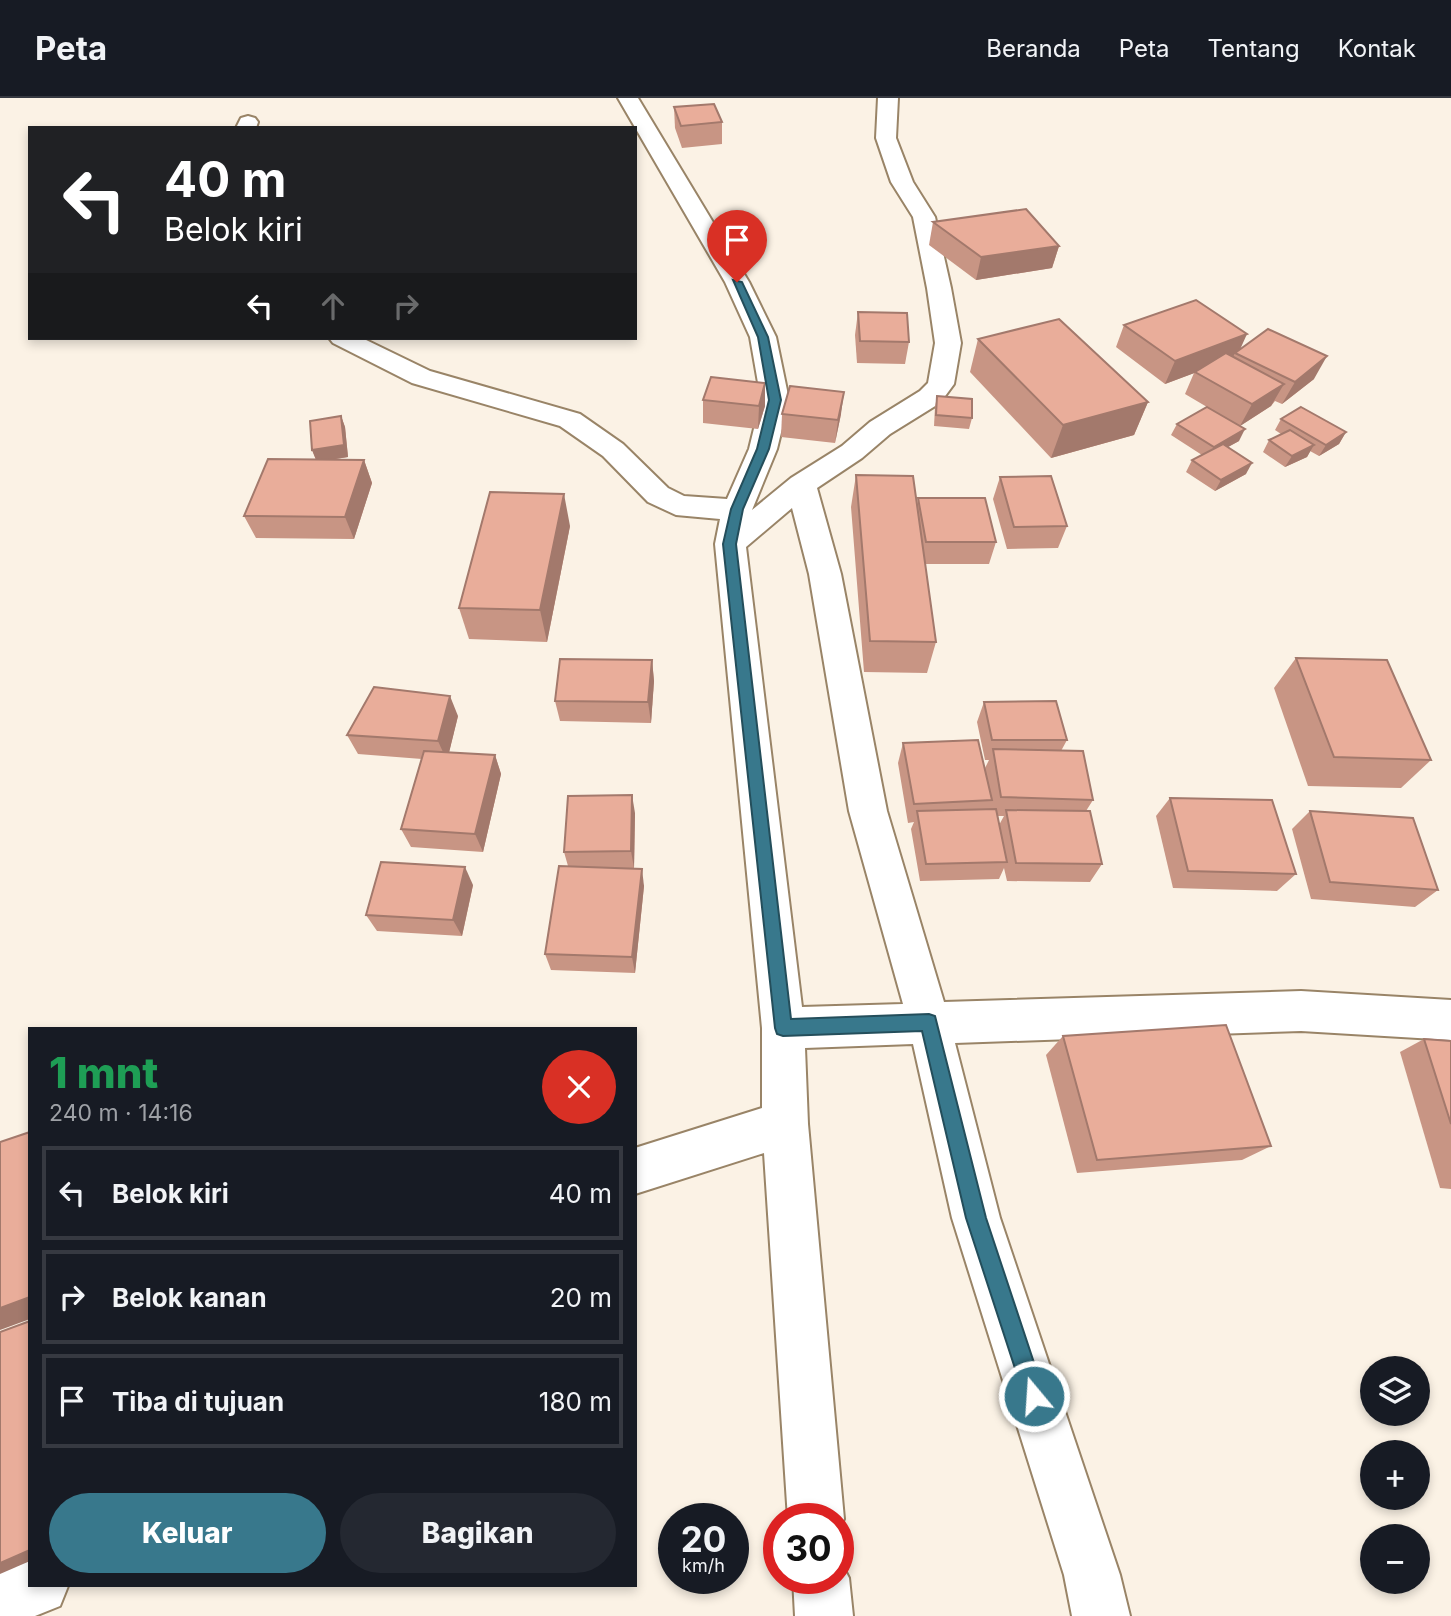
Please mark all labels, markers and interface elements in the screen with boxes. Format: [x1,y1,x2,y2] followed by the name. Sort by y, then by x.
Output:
[35,28,107,68] text: Peta
[986,34,1081,63] text: Beranda
[1119,34,1169,63] text: Peta
[1207,34,1300,63] text: Tentang
[1338,34,1416,63] text: Kontak
[164,150,287,209] text: 40 m
[49,154,140,245] icon: left
[164,210,303,249] text: Belok kiri
[707,210,767,282] pin
[718,221,756,259] icon: arrive
[241,287,279,325] icon: left
[314,287,352,325] icon: ahead
[387,287,425,325] icon: right
[49,1047,158,1098] text: 1 mnt
[542,1050,616,1124] button: close
[49,1099,193,1127] text: 240 m · 14:16
[53,1174,91,1212] icon: left
[112,1178,229,1209] text: Belok kiri
[549,1178,612,1209] text: 40 m
[53,1278,91,1316] icon: right
[112,1282,267,1313] text: Belok kanan
[550,1282,612,1313] text: 20 m
[1360,1356,1430,1594] map controls
[1360,1356,1430,1426] button: layers
[997,1359,1071,1433] position arrow
[53,1382,91,1420] icon: arrive
[112,1386,284,1417] text: Tiba di tujuan
[539,1386,612,1417] text: 180 m
[1360,1440,1430,1510] button: +
[49,1493,326,1573] button: Keluar
[340,1493,616,1573] button: Bagikan
[763,1503,854,1594] speed limit sign: 30
[681,1518,726,1560] text: 20
[1360,1524,1430,1594] button: −
[682,1555,725,1576] text: km/h

